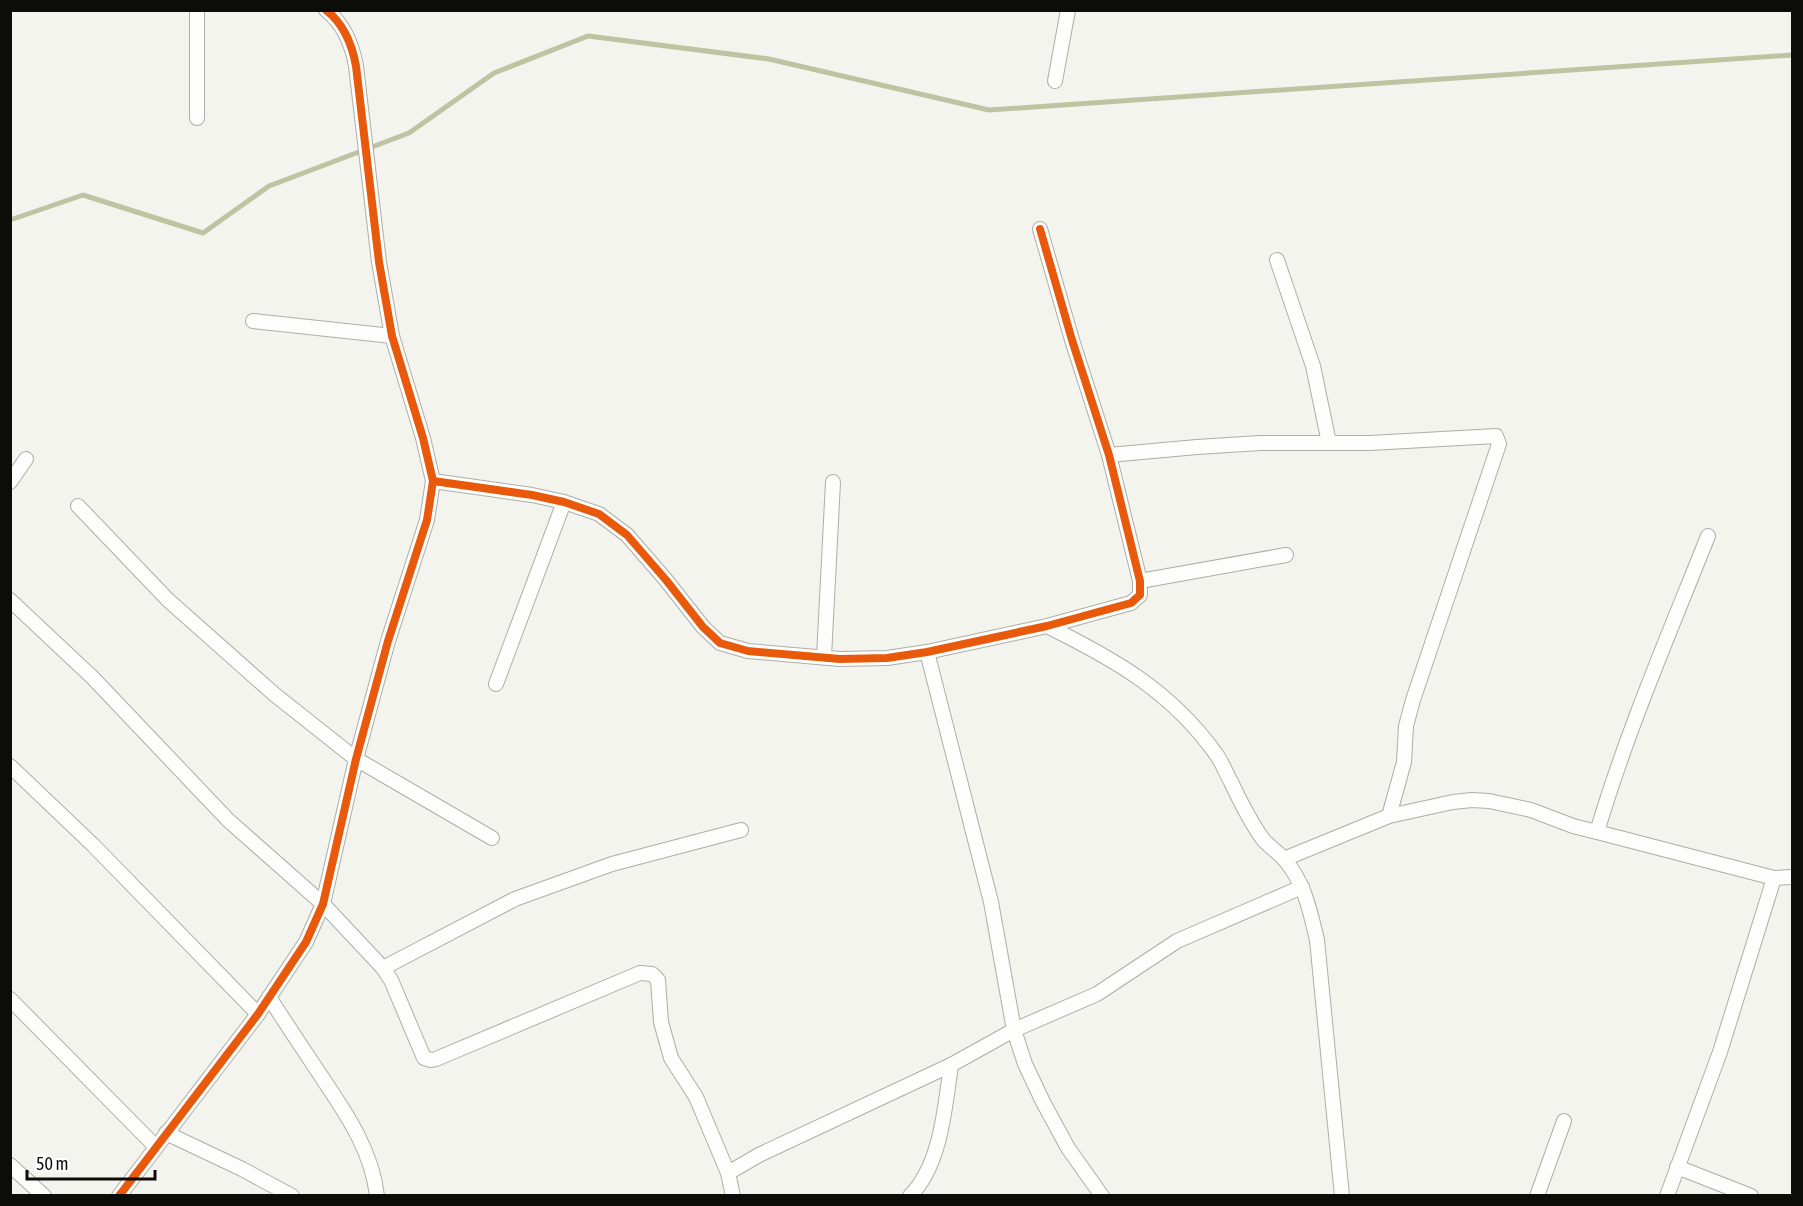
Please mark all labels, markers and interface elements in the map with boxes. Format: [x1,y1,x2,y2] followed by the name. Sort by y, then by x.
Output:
[27,1143,154,1181] scale bar
[36,1153,68,1174] text: 50 m

